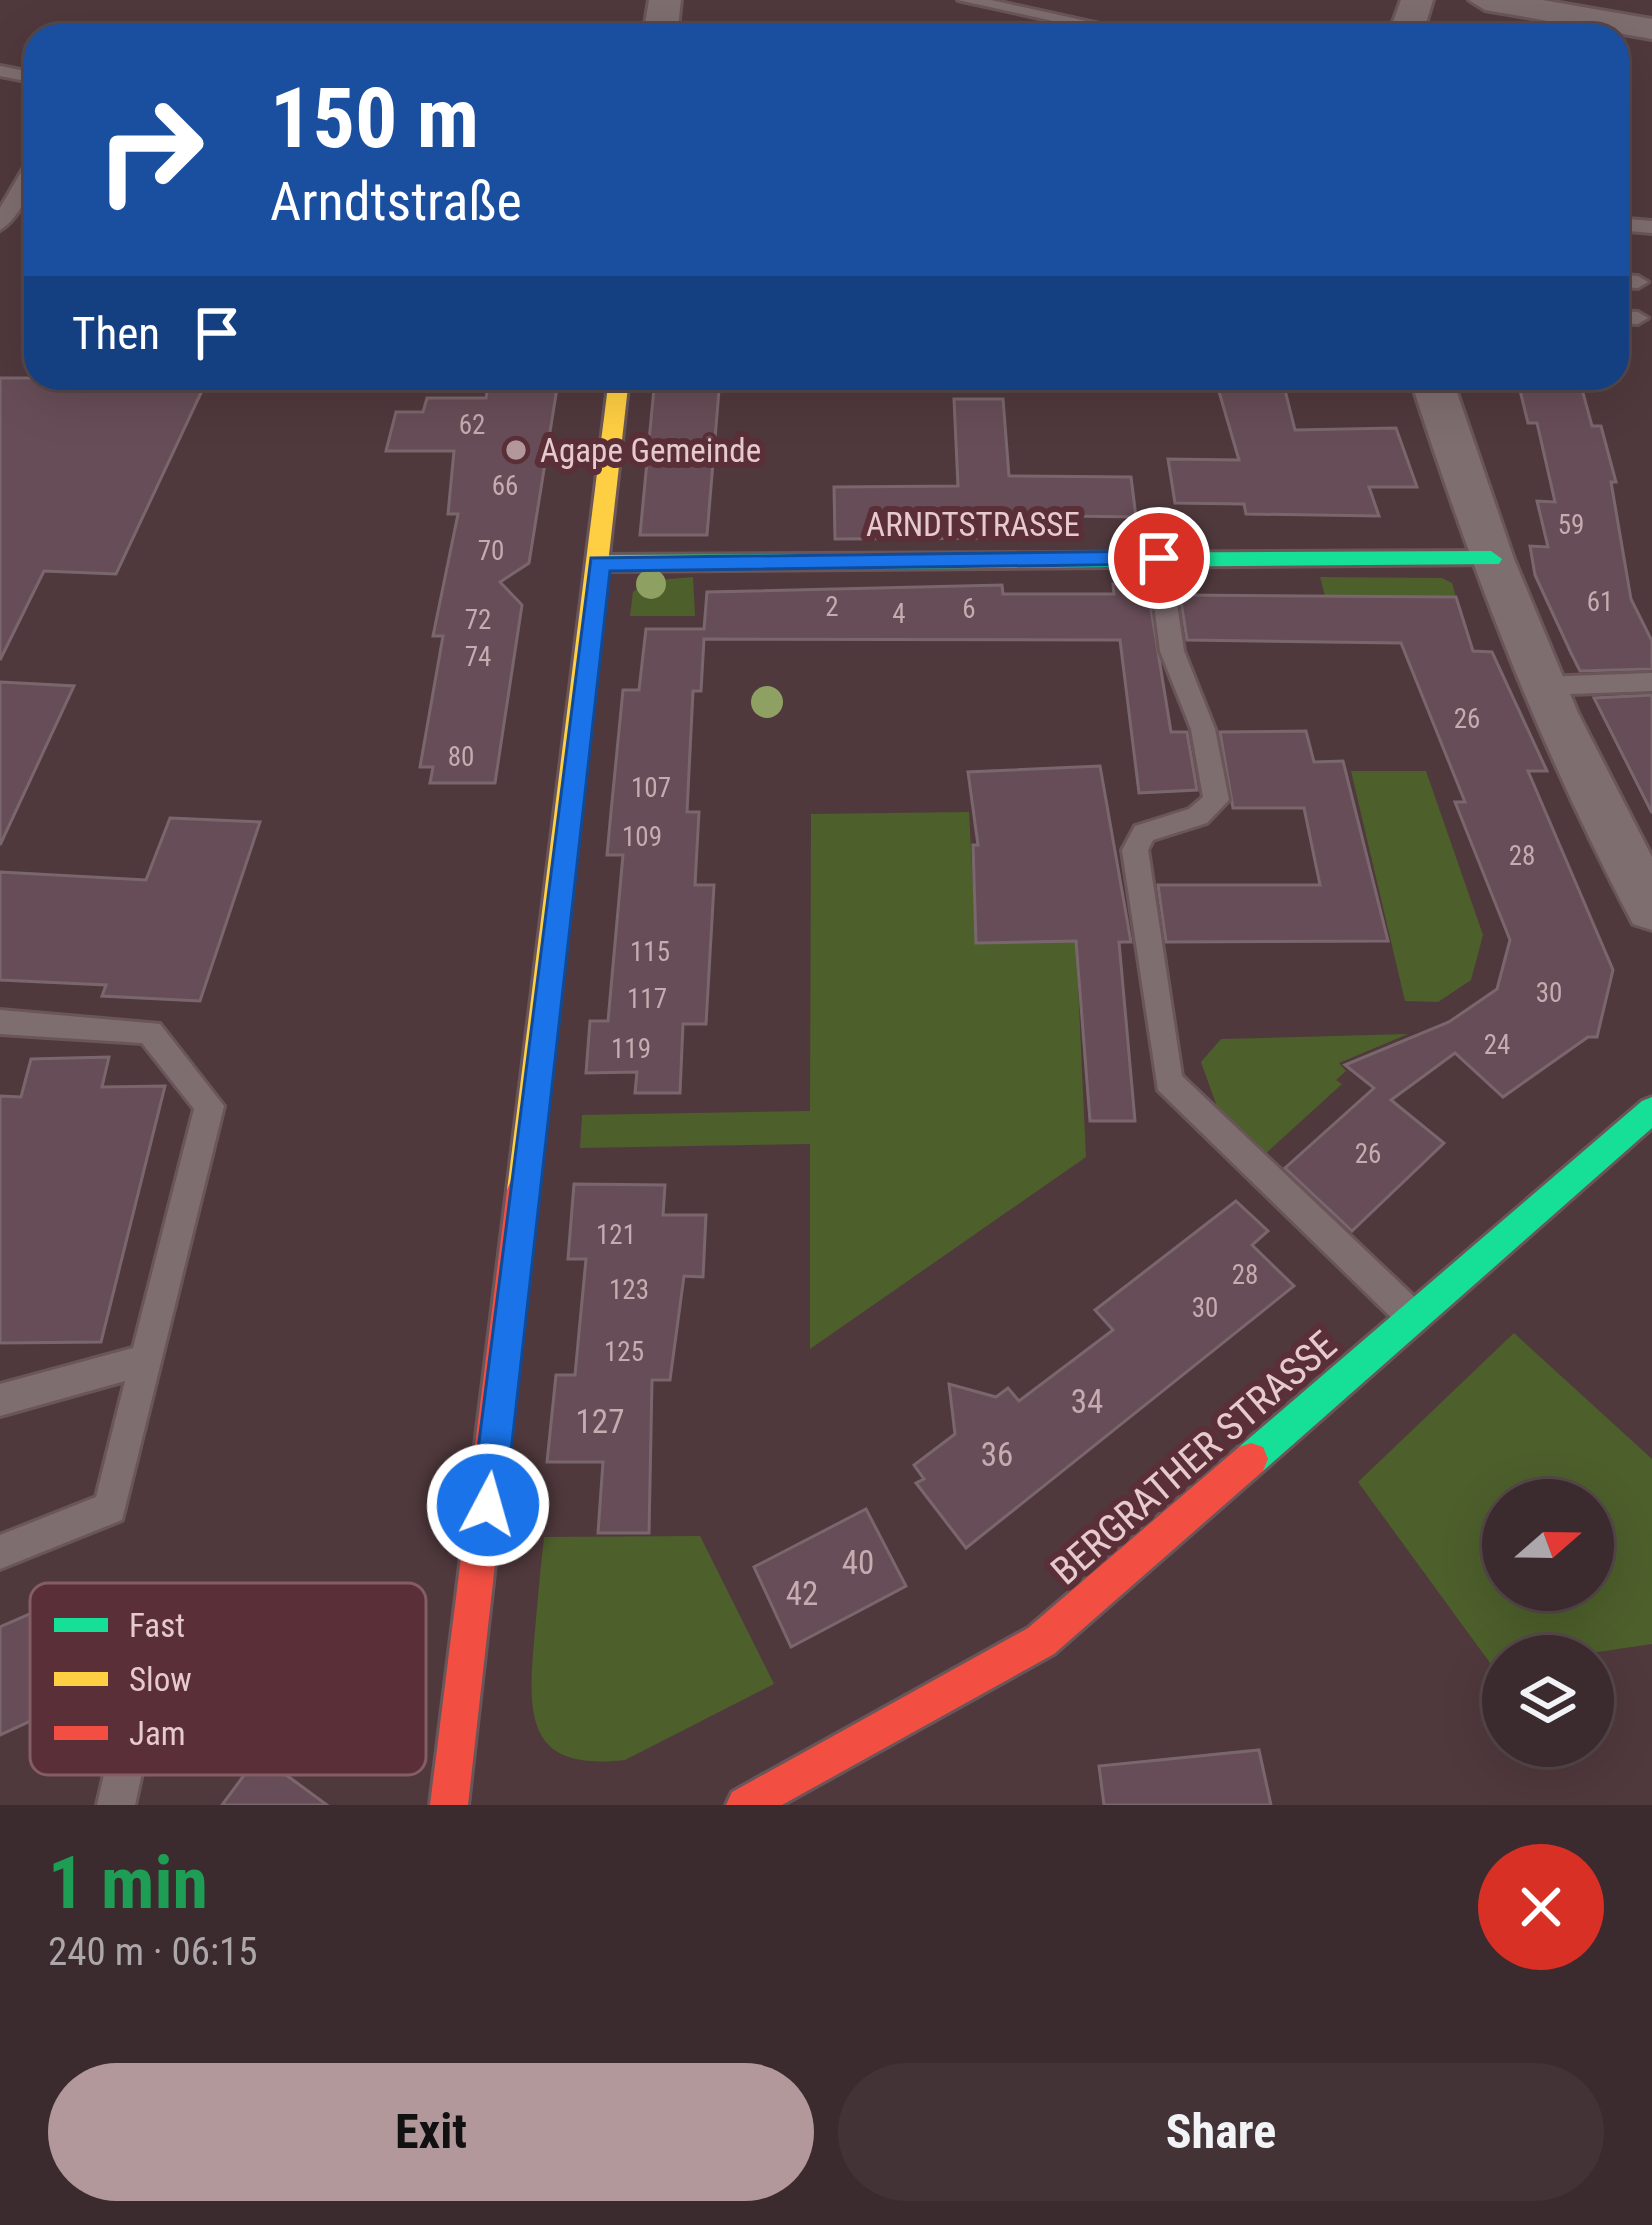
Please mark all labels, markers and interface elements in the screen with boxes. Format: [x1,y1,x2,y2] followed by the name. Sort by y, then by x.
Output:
[270,69,479,168] text: 150 m
[72,72,228,228] icon: right
[270,170,522,233] text: Arndtstraße
[184,300,250,366] icon: arrive
[72,307,160,360] text: Then
[459,409,485,441] house number: 62
[540,431,761,470] place label: Agape Gemeinde
[503,437,529,463] marker: Agape Gemeinde
[492,470,518,502] house number: 66
[866,505,1080,544] street label: ARNDTSTRASSE
[1108,507,1210,609] pin
[1558,509,1584,541] house number: 59
[1126,525,1192,591] icon: arrive
[478,535,504,567] house number: 70
[1587,586,1613,618] house number: 61
[825,591,839,623] house number: 2
[962,593,976,625] house number: 6
[892,598,906,630] house number: 4
[465,604,491,636] house number: 72
[465,641,491,673] house number: 74
[1454,703,1480,735] house number: 26
[448,741,474,773] house number: 80
[631,772,671,804] house number: 107
[622,821,662,853] house number: 109
[1509,840,1535,872] house number: 28
[630,936,670,968] house number: 115
[1536,977,1562,1009] house number: 30
[627,983,667,1015] house number: 117
[1484,1029,1510,1061] house number: 24
[611,1033,651,1065] house number: 119
[1355,1138,1381,1170] house number: 26
[596,1219,636,1251] house number: 121
[1232,1259,1258,1291] house number: 28
[609,1274,649,1306] house number: 123
[1192,1292,1218,1324] house number: 30
[1042,1322,1346,1594] street label: BERGRATHER STRASSE
[604,1336,644,1368] house number: 125
[1071,1382,1103,1421] house number: 34
[576,1402,624,1441] house number: 127
[981,1435,1013,1474] house number: 36
[425,1442,551,1568] position arrow
[1482,1479,1614,1611] north arrow
[1482,1479,1614,1767] map controls
[842,1543,874,1582] house number: 40
[786,1574,818,1613] house number: 42
[30,1583,426,1775] legend
[129,1606,185,1645] text: Fast
[1482,1635,1614,1767] button: layers
[129,1660,192,1699] text: Slow
[129,1714,186,1753] text: Jam
[48,1841,208,1926] text: 1 min
[1478,1844,1604,1970] button: close
[48,1929,258,1975] text: 240 m · 06:15
[48,2063,814,2201] button: Exit
[838,2063,1604,2201] button: Share

